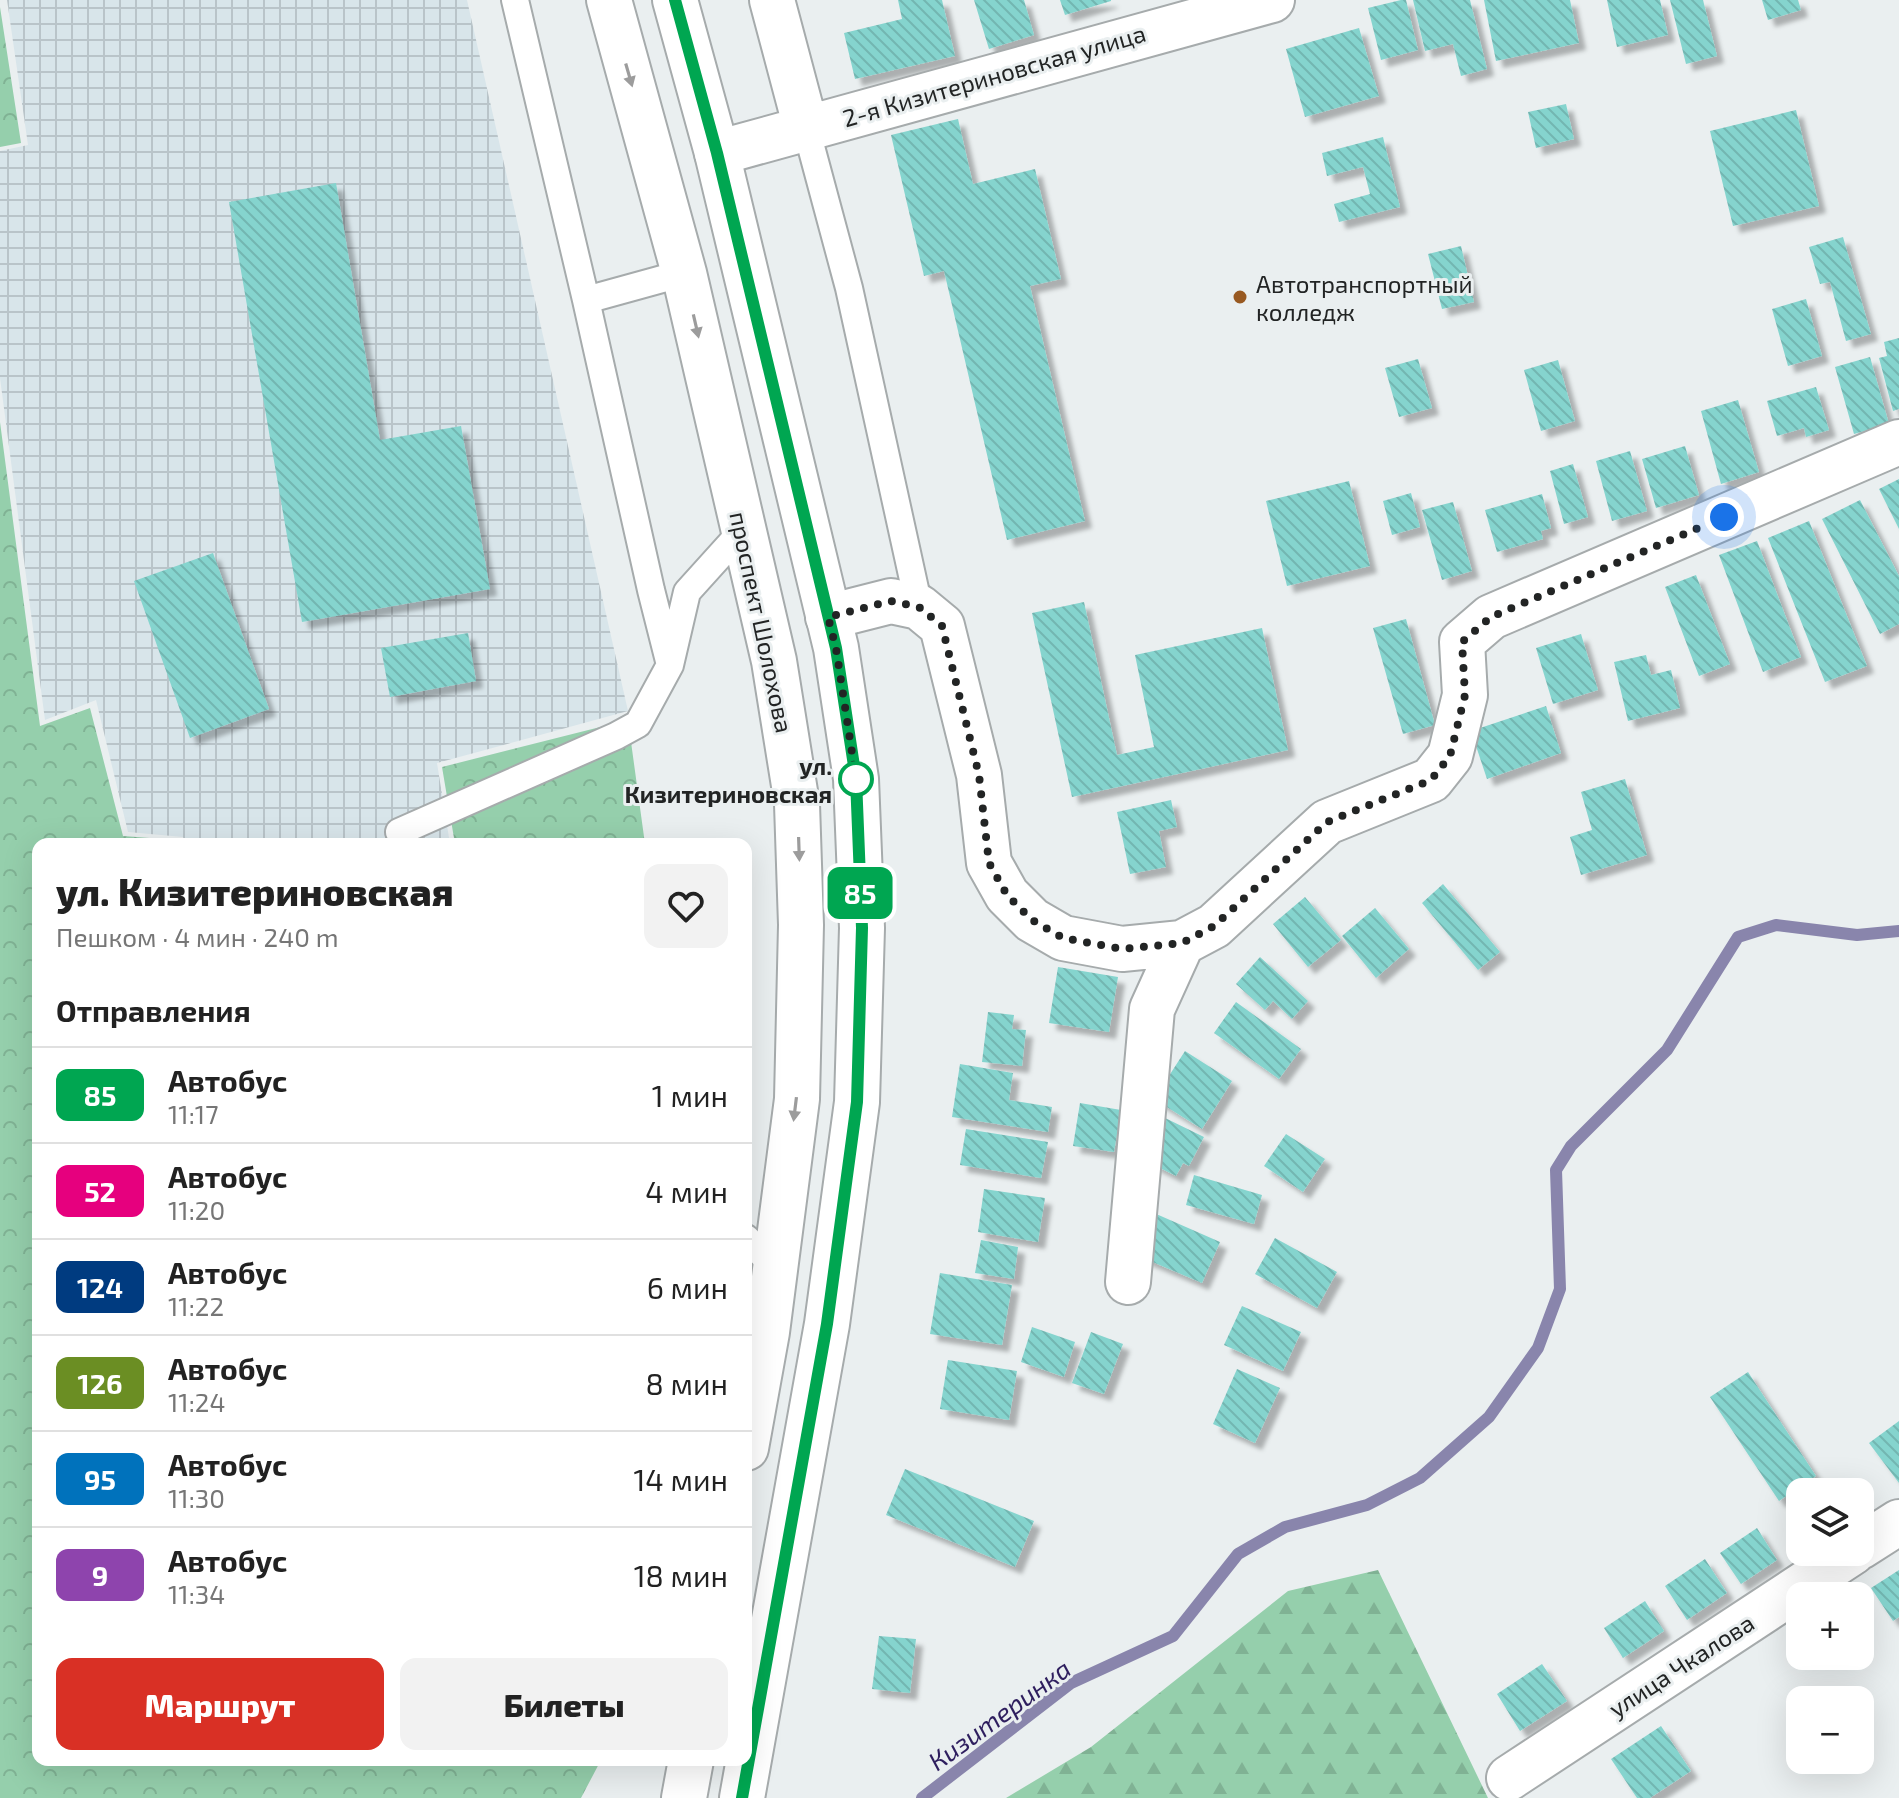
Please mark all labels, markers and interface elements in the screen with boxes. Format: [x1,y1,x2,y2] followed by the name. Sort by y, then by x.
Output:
[839,18,1149,133] street label: 2-я Кизитериновская улица
[624,63,636,88] one-way arrow
[1256,269,1473,326] place label: Автотранспортный колледж
[1231,288,1249,306] marker: Автотранспортный колледж
[690,314,703,339] one-way arrow
[1704,497,1744,537] your location
[724,509,800,735] street label: проспект Шолохова
[624,751,832,808] place label: ул. Кизитериновская
[839,762,873,796] marker: ул. Кизитериновская
[792,837,805,862] one-way arrow
[644,864,728,948] button: heart
[824,867,896,919] line badge: 85
[56,868,454,914] text: ул. Кизитериновская
[844,876,876,910] text: 85
[56,921,338,952] text: Пешком · 4 мин · 240 m
[56,992,251,1028] text: Отправления
[168,1062,287,1098] text: Автобус
[652,1077,728,1113] text: 1 мин
[84,1078,116,1112] text: 85
[789,1097,802,1122] one-way arrow
[168,1098,219,1129] text: 11:17
[168,1158,287,1194] text: Автобус
[645,1173,728,1209] text: 4 мин
[84,1174,116,1208] text: 52
[168,1194,225,1225] text: 11:20
[168,1254,287,1290] text: Автобус
[647,1269,728,1305] text: 6 мин
[77,1270,123,1304] text: 124
[168,1290,224,1321] text: 11:22
[168,1350,287,1386] text: Автобус
[646,1365,728,1401] text: 8 мин
[78,1366,122,1400] text: 126
[168,1386,225,1417] text: 11:24
[168,1446,287,1482] text: Автобус
[633,1461,728,1497] text: 14 мин
[84,1462,116,1496] text: 95
[1786,1478,1874,1774] map controls
[1786,1478,1874,1566] button: layers
[168,1482,225,1513] text: 11:30
[168,1542,287,1578] text: Автобус
[634,1557,728,1593] text: 18 мин
[92,1558,108,1592] text: 9
[168,1578,225,1609] text: 11:34
[1786,1582,1874,1670] button: +
[1603,1607,1760,1724] street label: улица Чкалова
[922,1652,1076,1776] water label: Кизитеринка
[56,1658,384,1750] button: Маршрут
[400,1658,728,1750] button: Билеты
[1786,1686,1874,1774] button: −

